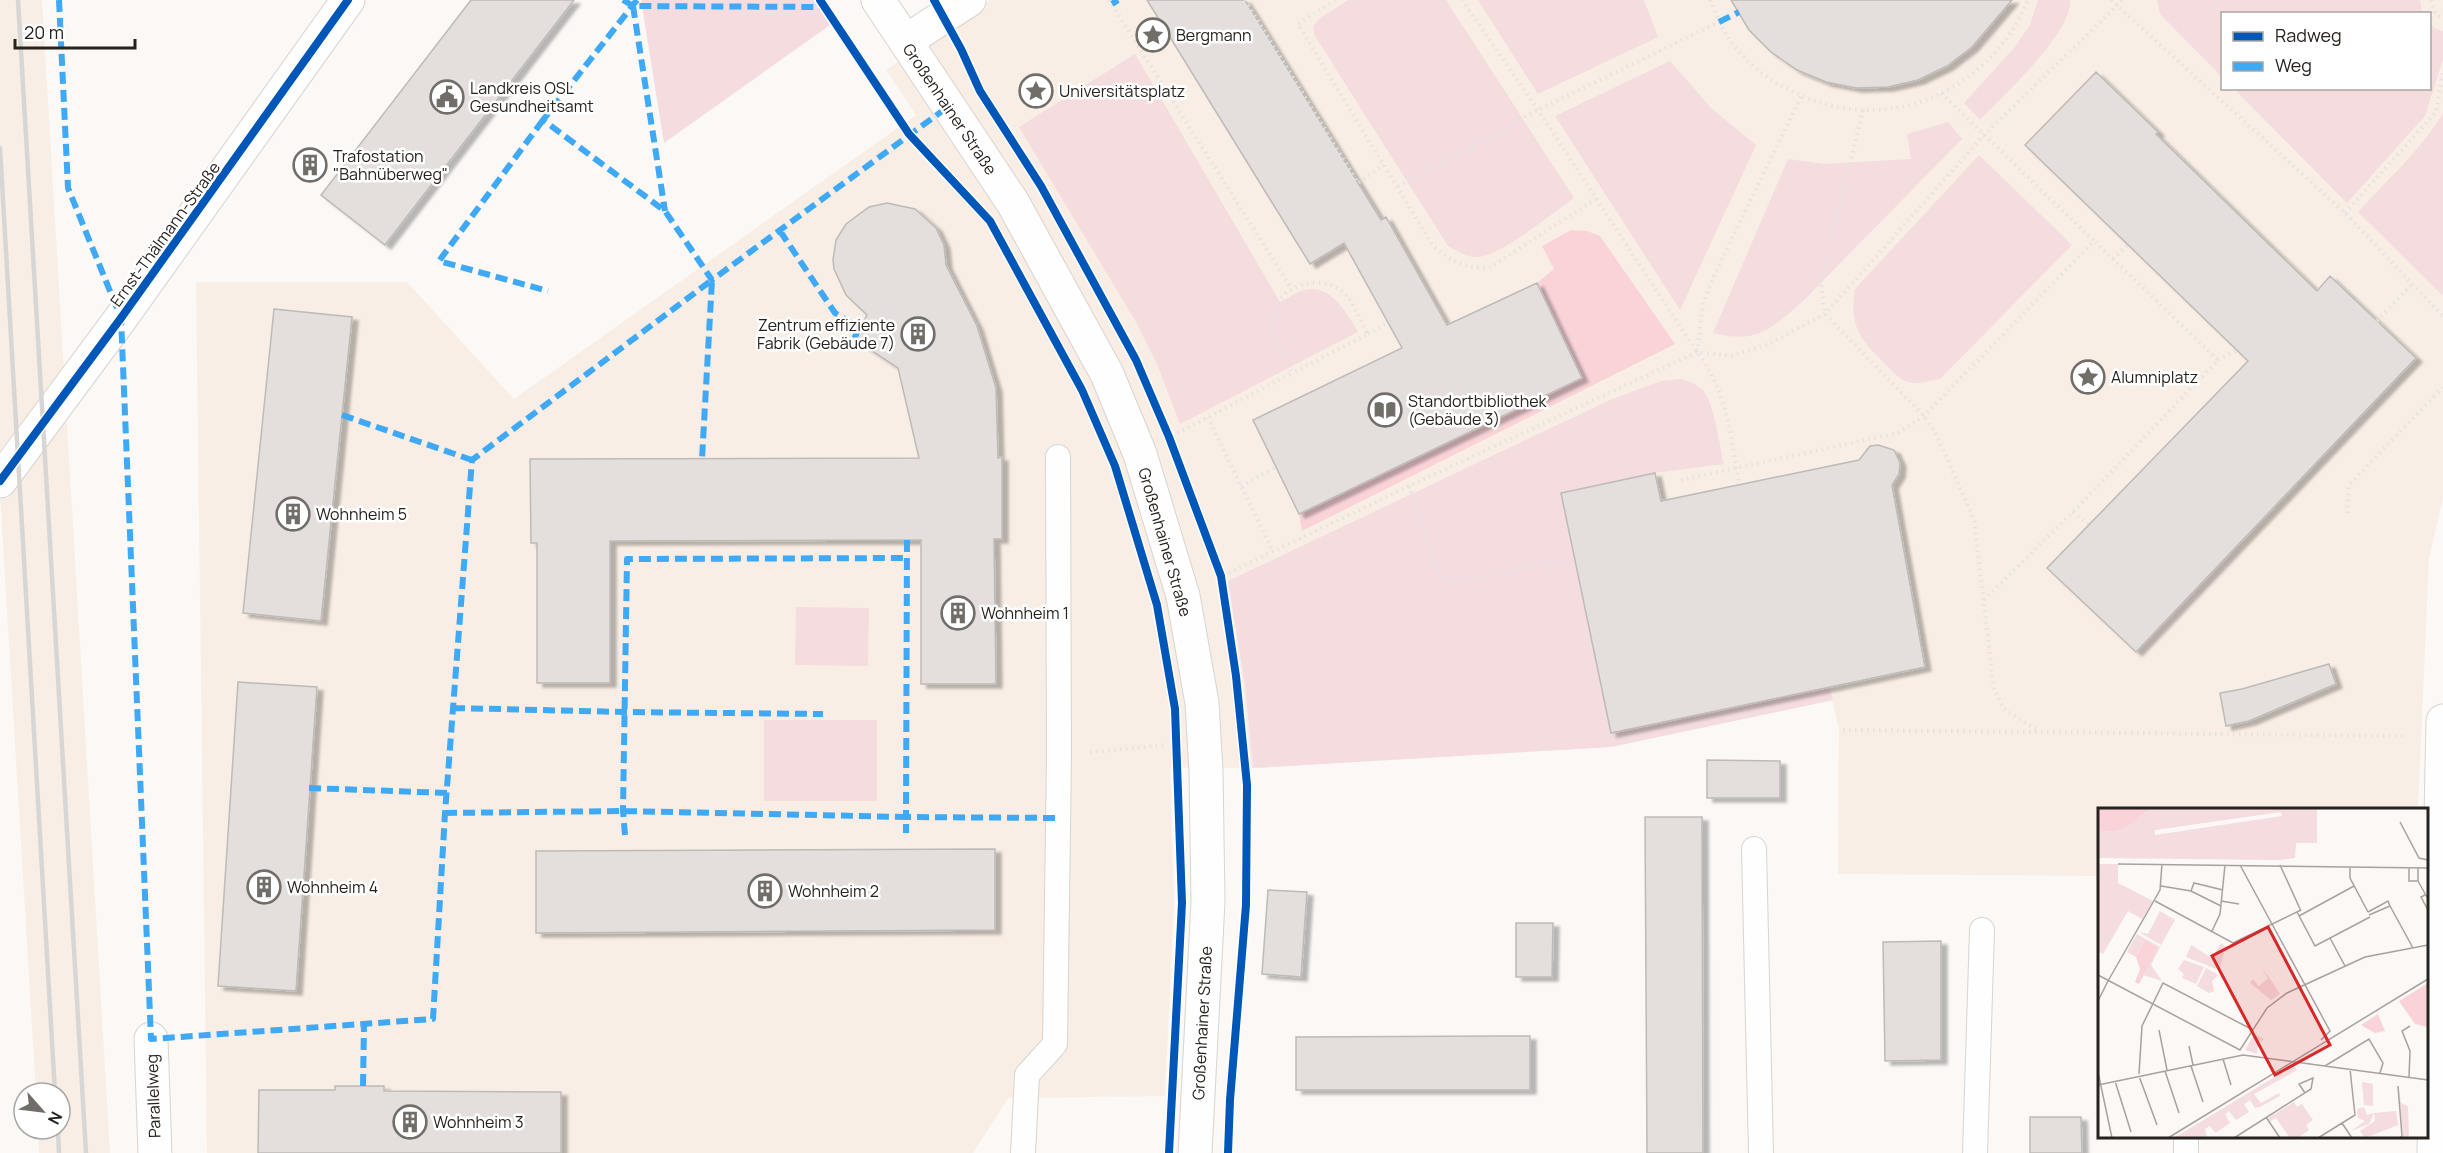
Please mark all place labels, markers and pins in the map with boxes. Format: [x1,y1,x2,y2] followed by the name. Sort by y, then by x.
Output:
[1135,17,1171,53] place icon: Bergmann
[1176,24,1252,46] place label: Bergmann
[1018,73,1054,109] place icon: Universitätsplatz
[470,77,594,117] place label: Landkreis OSL Gesundheitsamt
[429,79,465,115] public building icon: Landkreis OSL Gesundheitsamt
[1059,80,1185,102] place label: Universitätsplatz
[333,145,448,185] place label: Trafostation "Bahnüberweg"
[292,147,328,183] building icon: Trafostation "Bahnüberweg"
[757,314,895,354] place label: Zentrum effiziente Fabrik (Gebäude 7)
[900,316,936,352] building icon: Zentrum effiziente Fabrik (Gebäude 7)
[2070,359,2106,395] place icon: Alumniplatz
[2111,366,2198,388] place label: Alumniplatz
[1408,390,1548,430] place label: Standortbibliothek (Gebäude 3)
[1367,392,1403,428] library icon: Standortbibliothek (Gebäude 3)
[275,496,311,532] building icon: Wohnheim 5
[316,503,407,525] place label: Wohnheim 5
[940,595,976,631] building icon: Wohnheim 1
[981,602,1069,624] place label: Wohnheim 1
[246,869,282,905] building icon: Wohnheim 4
[747,873,783,909] building icon: Wohnheim 2
[287,876,378,898] place label: Wohnheim 4
[788,880,879,902] place label: Wohnheim 2
[392,1104,428,1140] building icon: Wohnheim 3
[433,1111,524,1133] place label: Wohnheim 3

